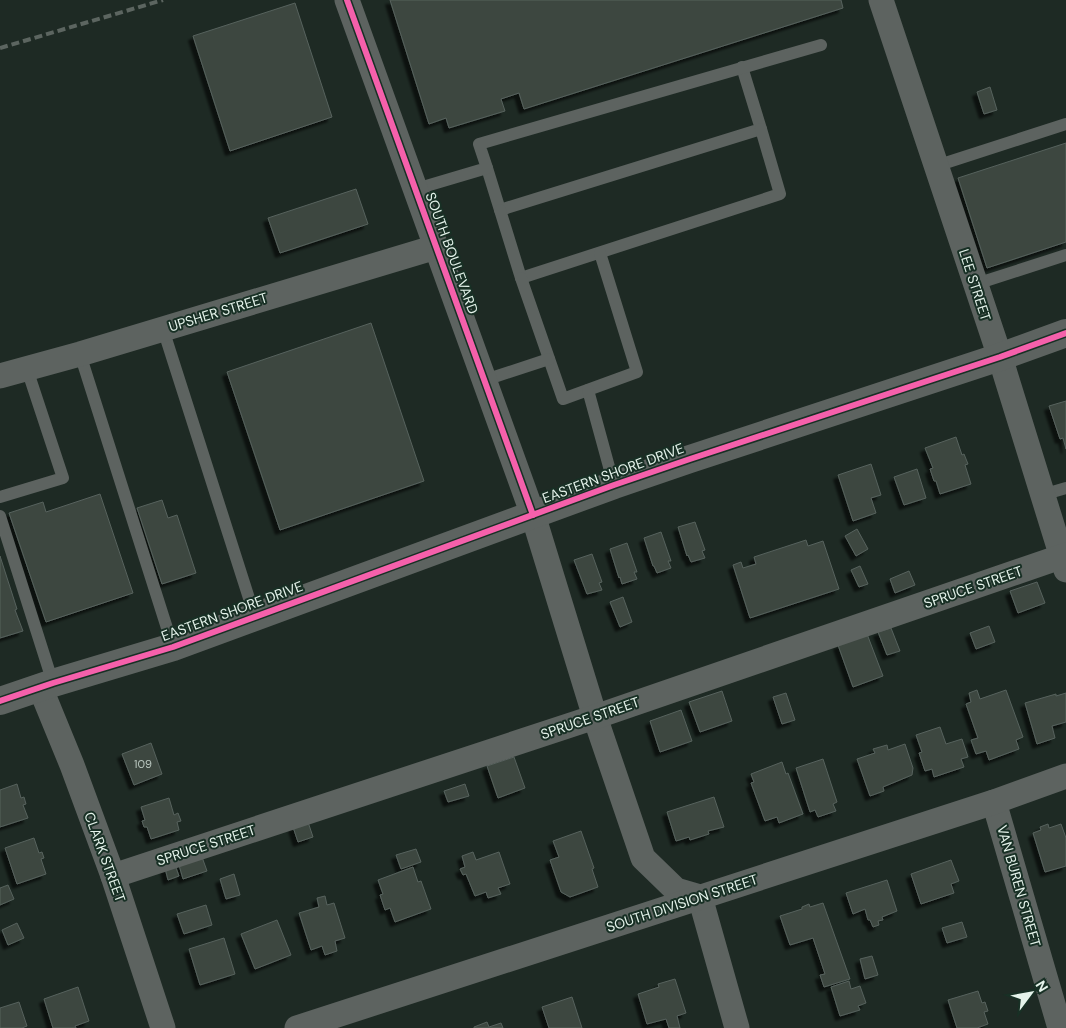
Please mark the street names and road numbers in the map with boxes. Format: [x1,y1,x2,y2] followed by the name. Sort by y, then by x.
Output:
[422,190,482,316] street label: SOUTH BOULEVARD
[955,247,995,323] street label: LEE STREET
[166,288,270,336] street label: UPSHER STREET
[540,439,686,507] street label: EASTERN SHORE DRIVE
[921,562,1025,612] street label: SPRUCE STREET
[159,577,305,645] street label: EASTERN SHORE DRIVE
[538,693,642,743] street label: SPRUCE STREET
[80,809,130,905] street label: CLARK STREET
[154,820,258,869] street label: SPRUCE STREET
[993,823,1045,949] street label: VAN BUREN STREET
[604,870,760,936] street label: SOUTH DIVISION STREET

